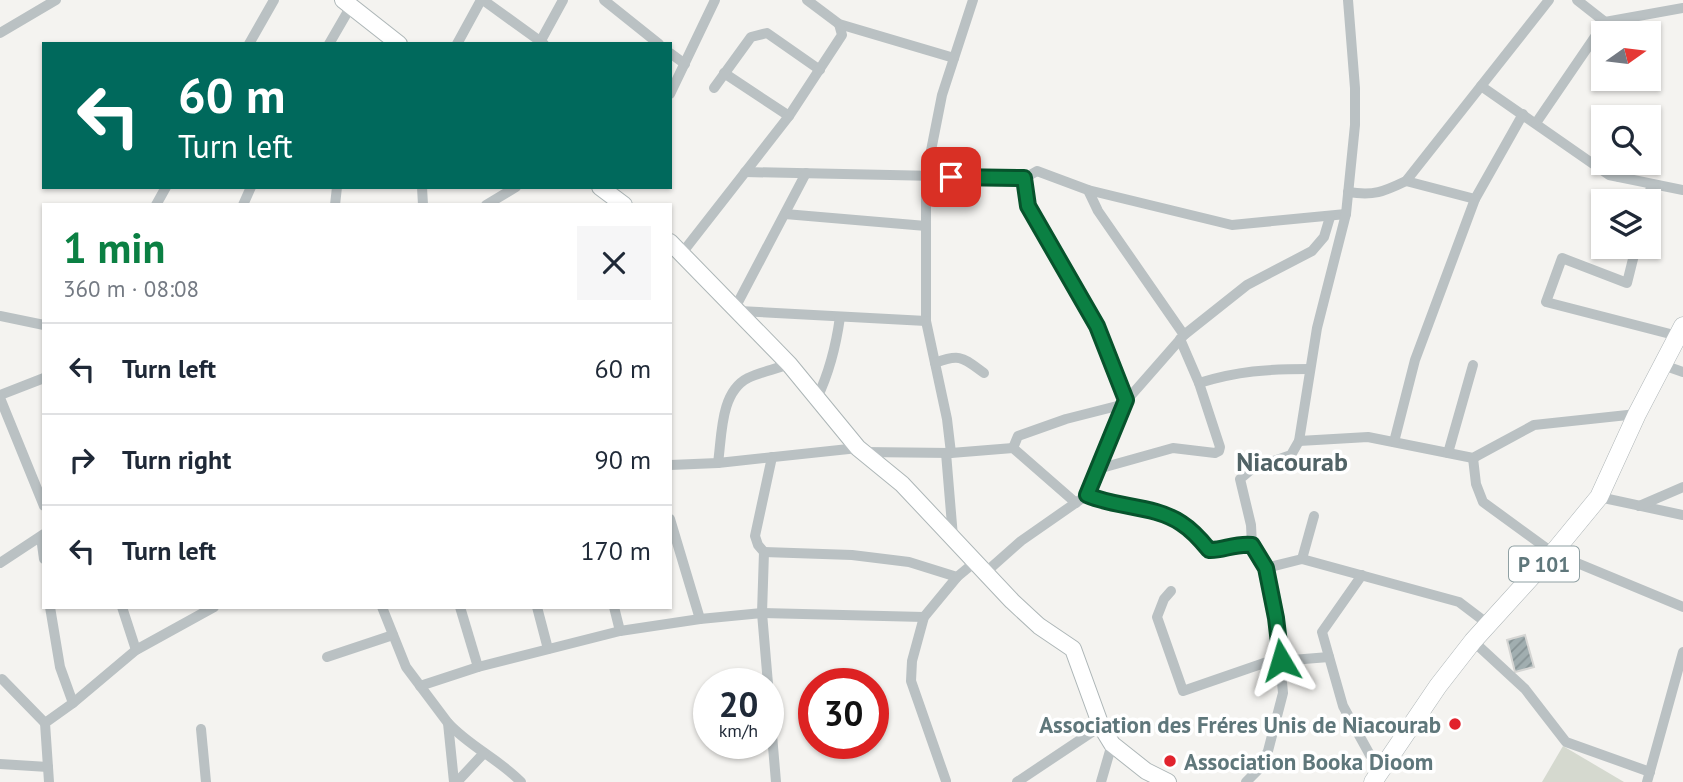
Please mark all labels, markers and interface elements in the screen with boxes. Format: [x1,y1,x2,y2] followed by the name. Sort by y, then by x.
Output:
[1591,21,1661,91] north arrow
[1591,21,1661,259] map controls
[178,63,285,127] text: 60 m
[63,70,154,161] icon: left
[1591,105,1661,175] button: search
[178,125,293,167] text: Turn left
[921,147,981,207] pin
[932,158,970,196] icon: arrive
[1591,189,1661,259] button: layers
[63,220,165,275] text: 1 min
[577,226,651,300] button: close
[63,274,199,303] text: 360 m · 08:08
[63,350,101,388] icon: left
[122,352,216,385] text: Turn left
[595,352,651,385] text: 60 m
[63,441,101,479] icon: right
[122,443,231,476] text: Turn right
[595,443,651,476] text: 90 m
[1236,445,1348,478] district label: Niacourab
[63,532,101,570] icon: left
[122,534,216,567] text: Turn left
[580,534,651,567] text: 170 m
[1509,546,1579,582] road number: P 101
[1244,623,1318,697] position arrow
[798,668,889,759] speed limit sign: 30
[719,681,758,727] text: 20
[1039,710,1441,739] place label: Association des Fréres Unis de Niacourab
[1447,716,1463,732] marker: Association des Fréres Unis de Niacourab
[719,719,758,742] text: km/h
[1184,747,1433,776] place label: Association Booka Dioom
[1162,753,1178,769] marker: Association Booka Dioom

